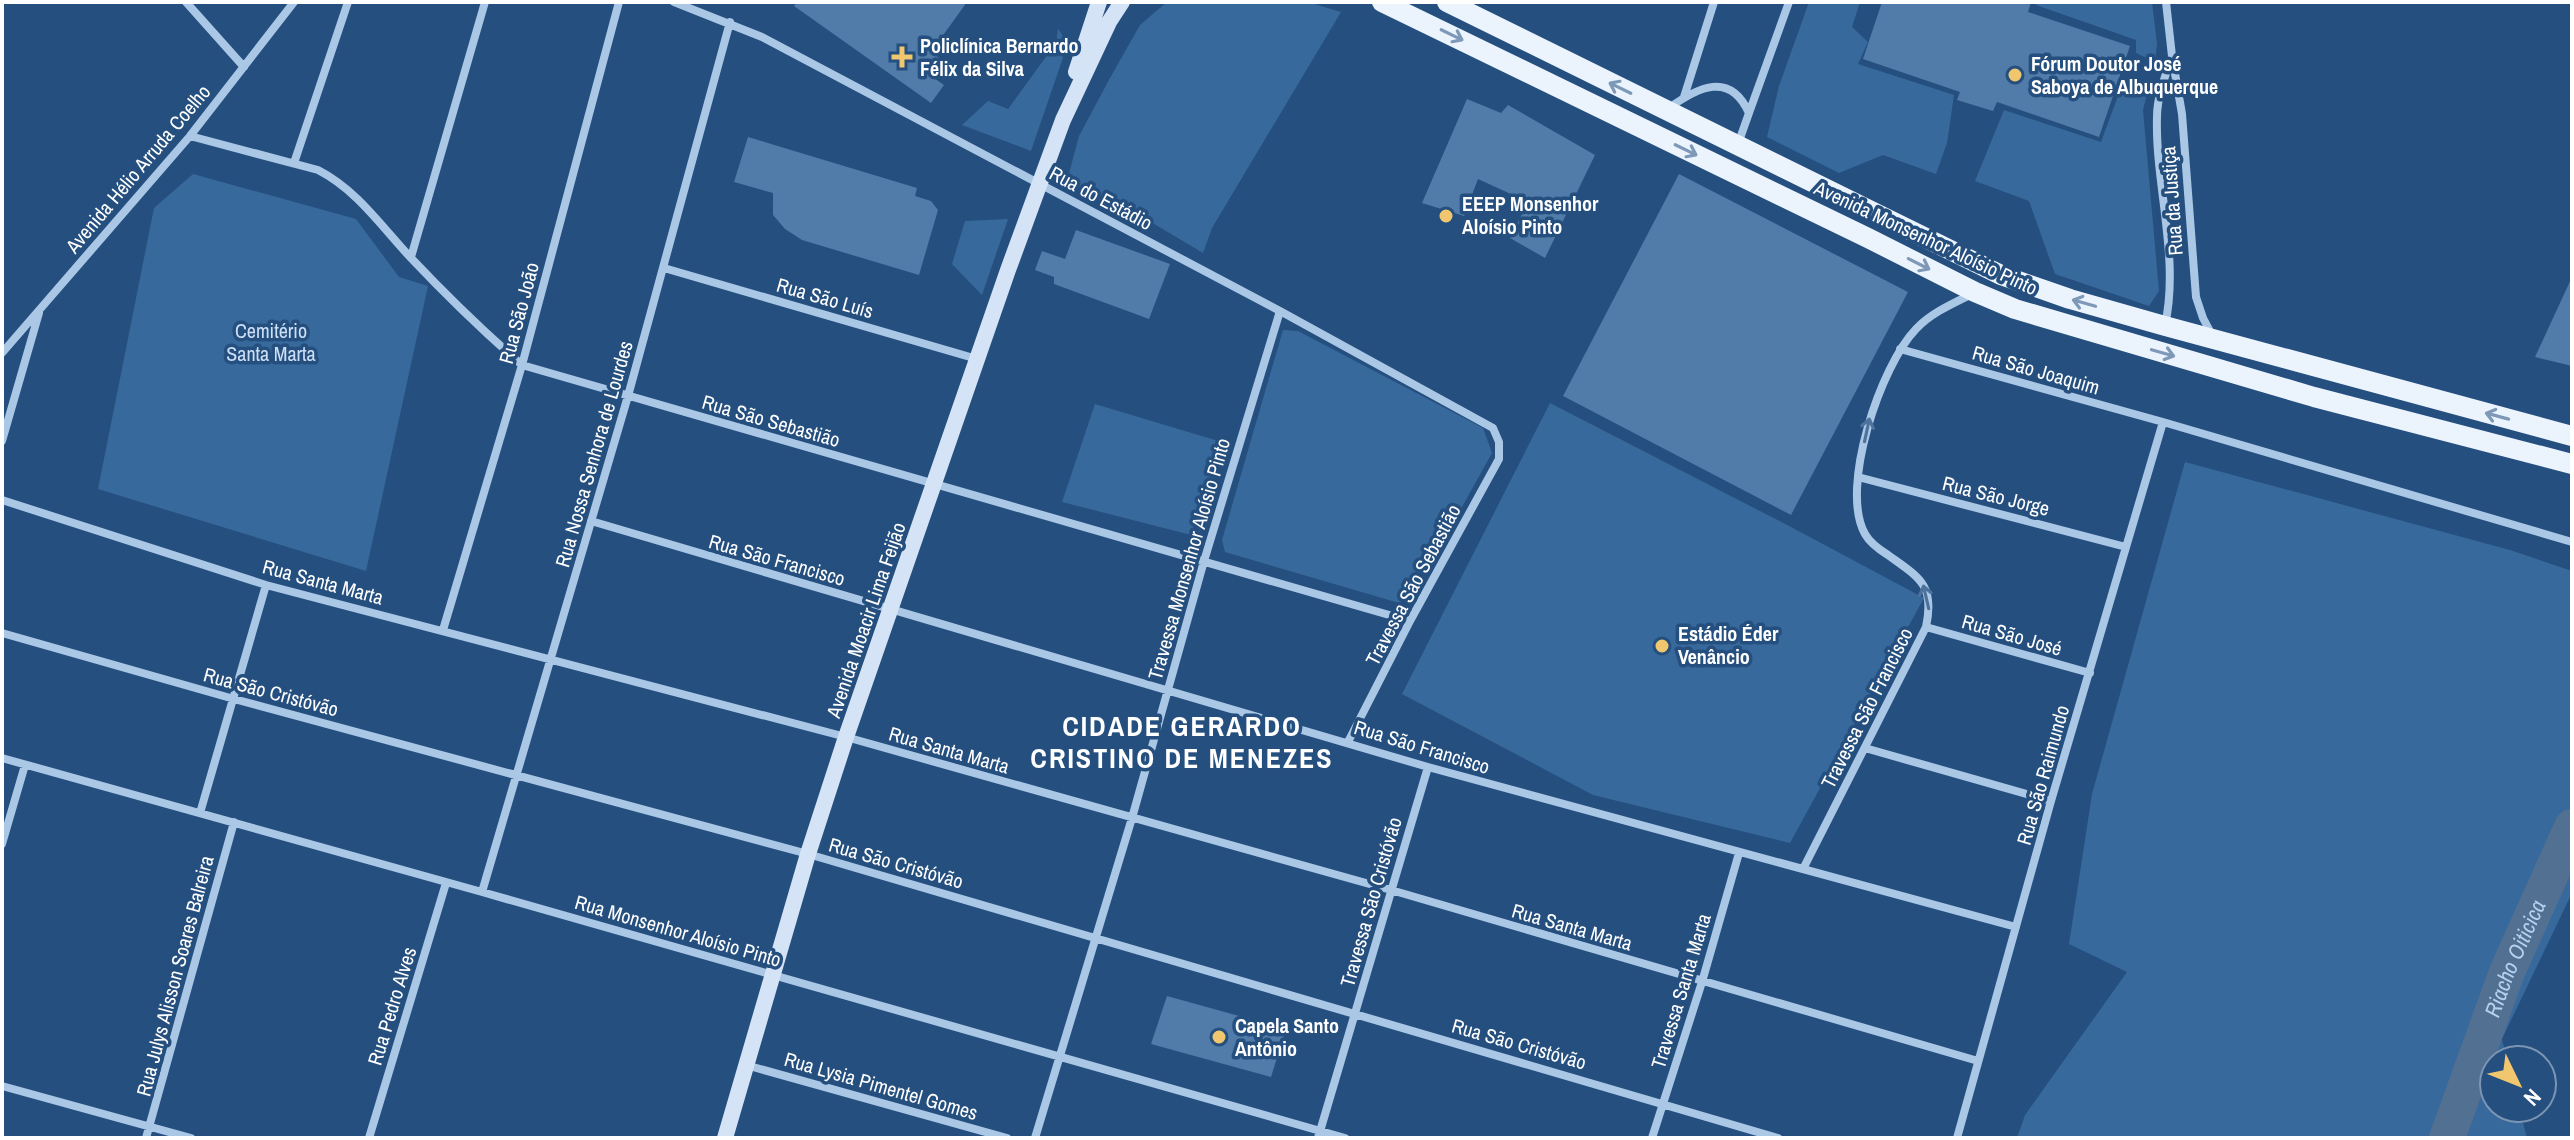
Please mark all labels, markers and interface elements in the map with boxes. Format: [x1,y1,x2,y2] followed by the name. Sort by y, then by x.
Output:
[1440,28,1464,44] one-way arrow
[920,32,1079,82] place label: Policlínica Bernardo Félix da Silva
[891,46,913,68] marker: Policlínica Bernardo Félix da Silva
[2031,50,2218,100] place label: Fórum Doutor José Saboya de Albuquerque
[2006,66,2024,84] marker: Fórum Doutor José Saboya de Albuquerque
[58,79,216,259] street label: Avenida Hélio Arruda Coelho
[1608,80,1632,95] one-way arrow
[1673,143,1697,158] one-way arrow
[2154,146,2189,257] street label: Rua da Justiça
[1045,159,1157,236] street label: Rua do Estádio
[1809,174,2042,301] street label: Avenida Monsenhor Aloísio Pinto
[1462,190,1599,240] place label: EEEP Monsenhor Aloísio Pinto
[1437,207,1455,225] marker: EEEP Monsenhor Aloísio Pinto
[1907,257,1931,272] one-way arrow
[492,259,545,367] street label: Rua São João
[774,271,877,324] street label: Rua São Luís
[2071,295,2097,310] one-way arrow
[226,317,316,367] park label: Cemitério Santa Marta
[548,338,639,570] street label: Rua Nossa Senhora de Lourdes
[1969,338,2103,401] street label: Rua São Joaquim
[2149,346,2175,361] one-way arrow
[699,388,843,453] street label: Rua São Sebastião
[2484,407,2510,422] one-way arrow
[1860,418,1875,443] one-way arrow
[1141,435,1236,683] street label: Travessa Monsenhor Aloísio Pinto
[1940,469,2052,522] street label: Rua São Jorge
[1359,499,1466,670] street label: Travessa São Sebastião
[819,519,912,722] street label: Avenida Moacir Lima Feijão
[706,527,848,592] street label: Rua São Francisco
[260,552,387,611] street label: Rua Santa Marta
[1918,585,1933,610] one-way arrow
[1959,607,2065,662] street label: Rua São José
[1678,620,1779,670] place label: Estádio Éder Venâncio
[1814,623,1919,793] street label: Travessa São Francisco
[1653,637,1671,655] marker: Estádio Éder Venâncio
[201,661,342,722] street label: Rua São Cristóvão
[2010,702,2075,848] street label: Rua São Raimundo
[1030,707,1334,777] district label: CIDADE GERARDO CRISTINO DE MENEZES
[1351,713,1493,780] street label: Rua São Francisco
[886,719,1012,780] street label: Rua Santa Marta
[1333,814,1408,990] street label: Travessa São Cristóvão
[826,830,966,895] street label: Rua São Cristóvão
[129,853,220,1099] street label: Rua Julys Alisson Soares Balreira
[572,888,784,973] street label: Rua Monsenhor Aloísio Pinto
[2477,895,2552,1021] water label: Riacho Oiticica
[1509,896,1635,957] street label: Rua Santa Marta
[1644,910,1717,1072] street label: Travessa Santa Marta
[361,943,422,1068] street label: Rua Pedro Alves
[1449,1011,1589,1076] street label: Rua São Cristóvão
[1235,1012,1339,1062] place label: Capela Santo Antônio
[1210,1028,1228,1046] marker: Capela Santo Antônio
[2478,1044,2558,1124] north arrow
[781,1045,981,1126] street label: Rua Lysia Pimentel Gomes
[2517,1083,2548,1113] text: N

